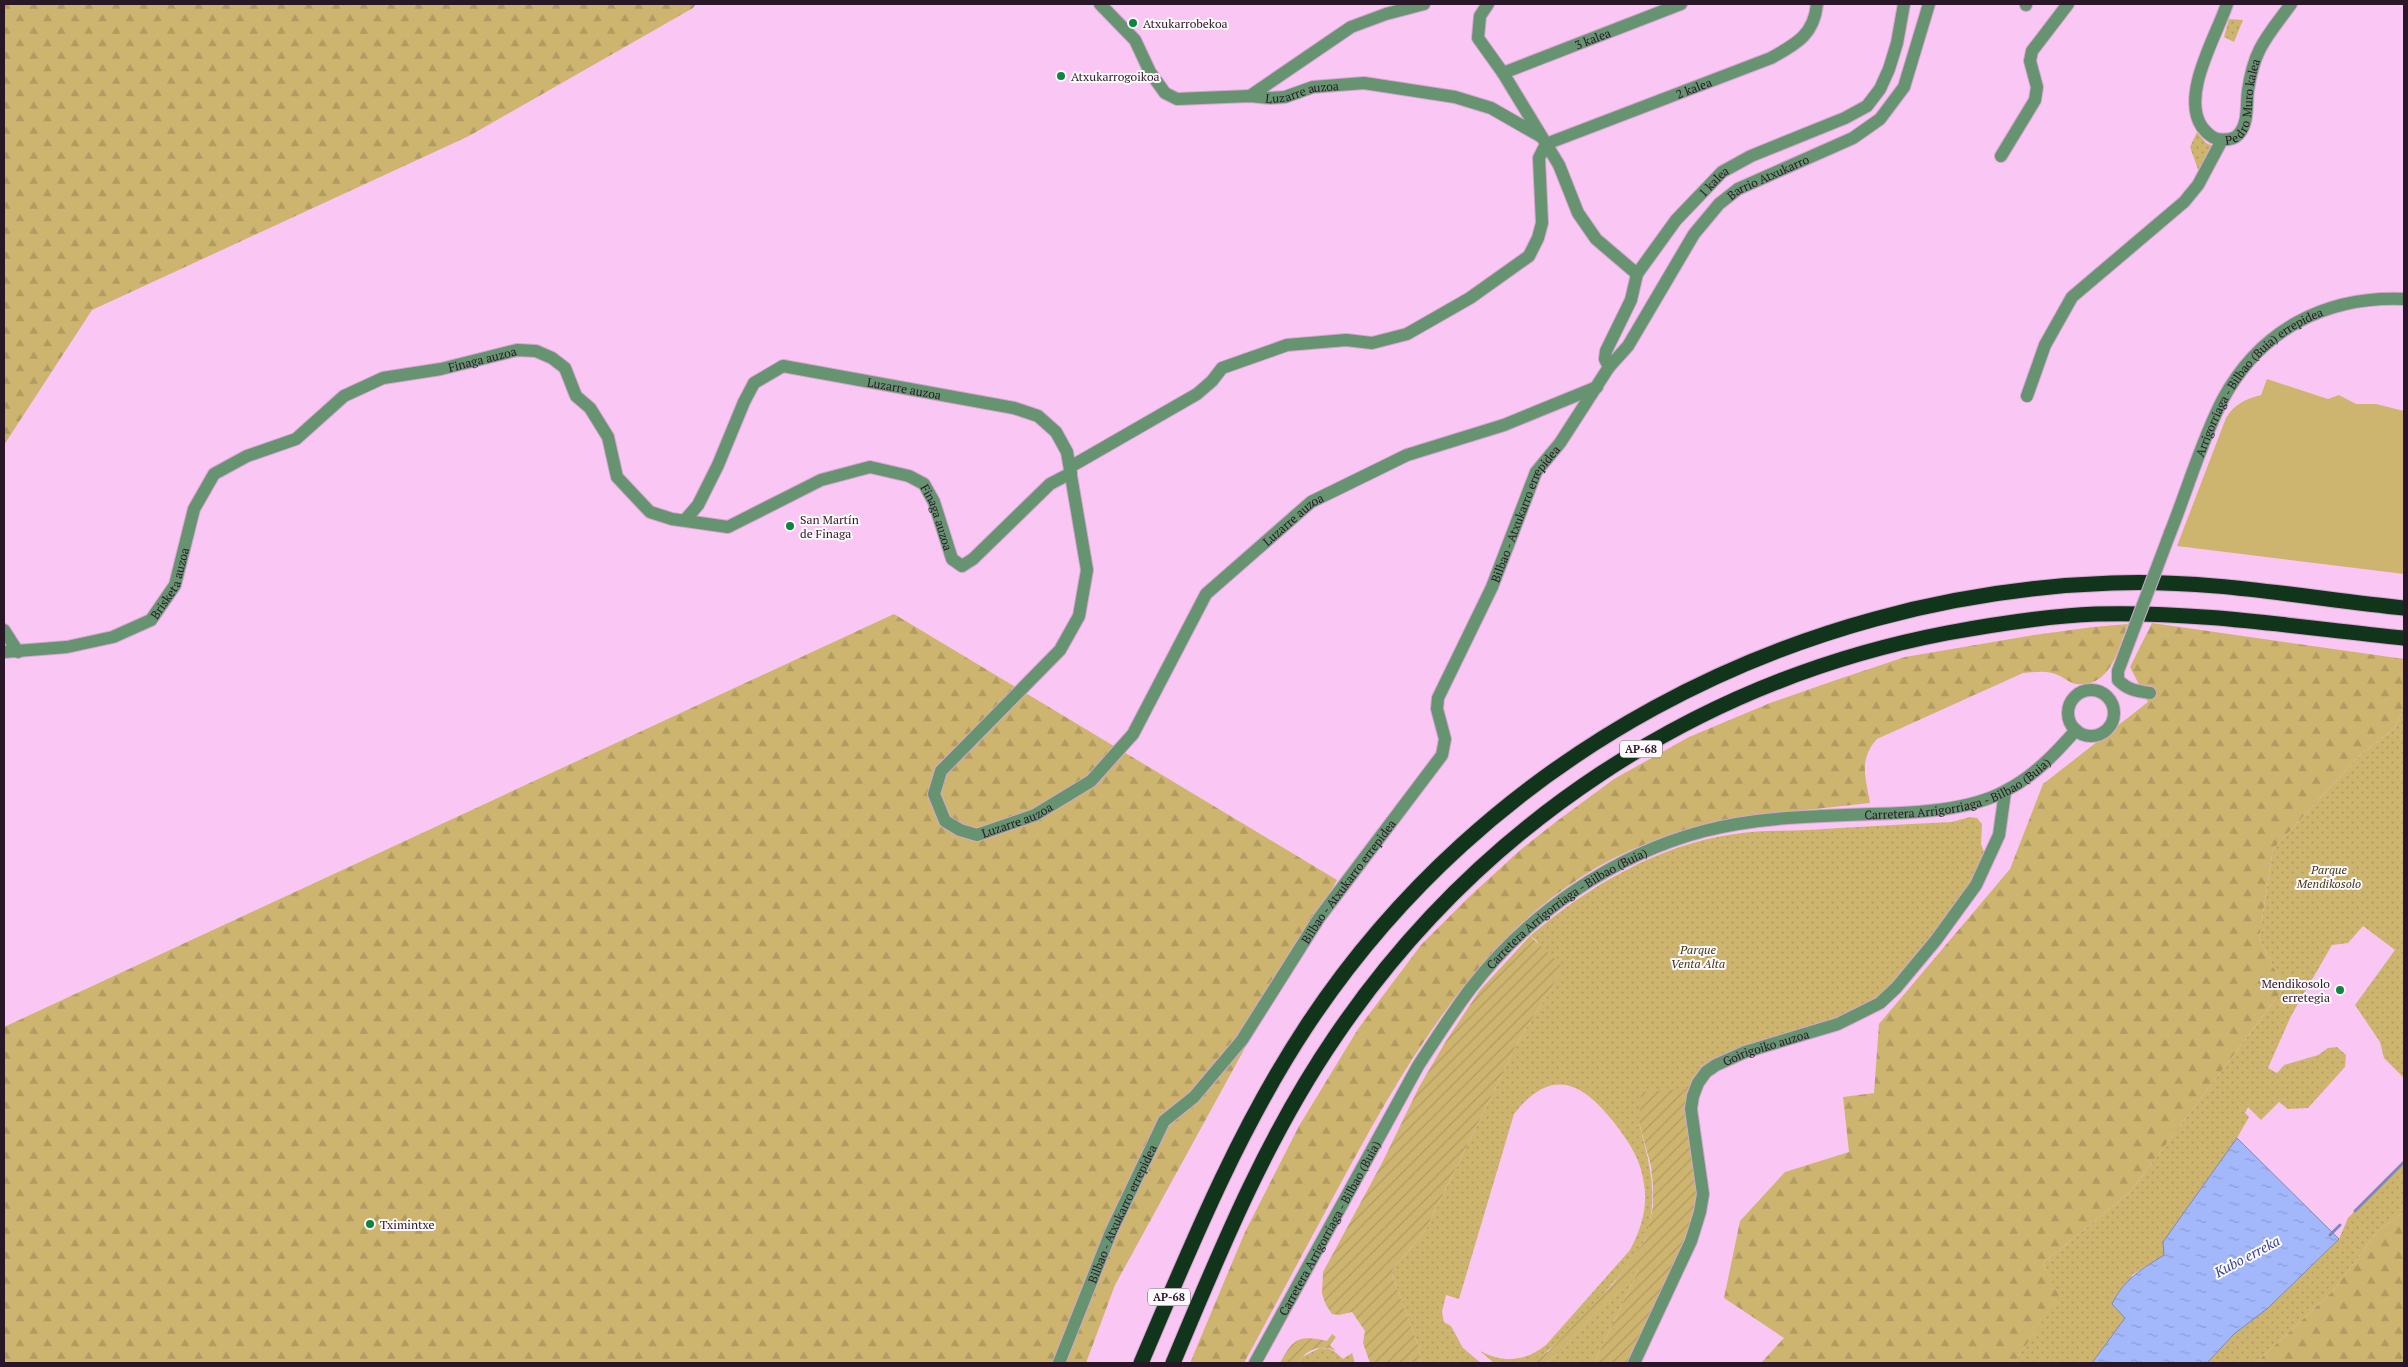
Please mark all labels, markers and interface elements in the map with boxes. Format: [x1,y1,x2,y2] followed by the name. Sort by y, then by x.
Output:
[1143,16,1228,31] place label: Atxukarrobekoa
[1127,17,1139,29] marker: Atxukarrobekoa
[1572,25,1613,52] street label: 3 kalea
[2224,56,2263,147] street label: Pedro Muro kalea
[1071,69,1160,84] place label: Atxukarrogoikoa
[1055,70,1067,82] marker: Atxukarrogoikoa
[1673,74,1714,101] street label: 2 kalea
[1265,78,1339,106] street label: Luzarre auzoa
[1724,151,1811,203] street label: Barrio Atxukarro
[1695,162,1731,200] street label: 1 kalea
[2191,304,2325,459] street label: Arrigorriaga - Bilbao (Buia) errepidea
[446,343,518,374] street label: Finaga auzoa
[866,374,942,402] street label: Luzarre auzoa
[1487,442,1563,584] street label: Bilbao - Atxukarro errepidea
[918,481,956,552] street label: Finaga auzoa
[1259,490,1326,549] street label: Luzarre auzoa
[800,512,859,541] place label: San Martín de Finaga
[784,520,796,532] marker: San Martín de Finaga
[147,546,192,622] street label: Brisketa auzoa
[1620,741,1662,758] road number: AP-68
[1864,754,2053,822] street label: Carretera Arrigorriaga - Bilbao (Buia)
[980,799,1055,840] street label: Luzarre auzoa
[1298,816,1399,946] street label: Bilbao - Atxukarro errepidea
[1483,844,1649,972] street label: Carretera Arrigorriaga - Bilbao (Buia)
[2296,862,2361,891] park label: Parque Mendikosolo
[1671,942,1725,971] park label: Parque Venta Alta
[2261,976,2330,1005] place label: Mendikosolo erretegia
[2334,984,2346,996] marker: Mendikosolo erretegia
[1720,1026,1811,1069] street label: Goirigoiko auzoa
[1275,1138,1383,1318] street label: Carretera Arrigorriaga - Bilbao (Buia)
[1084,1142,1159,1285] street label: Bilbao - Atxukarro errepidea
[380,1217,435,1232] place label: Tximintxe
[364,1218,376,1230] marker: Tximintxe
[2210,1231,2283,1282] water label: Kubo erreka
[1148,1288,1190,1305] road number: AP-68

